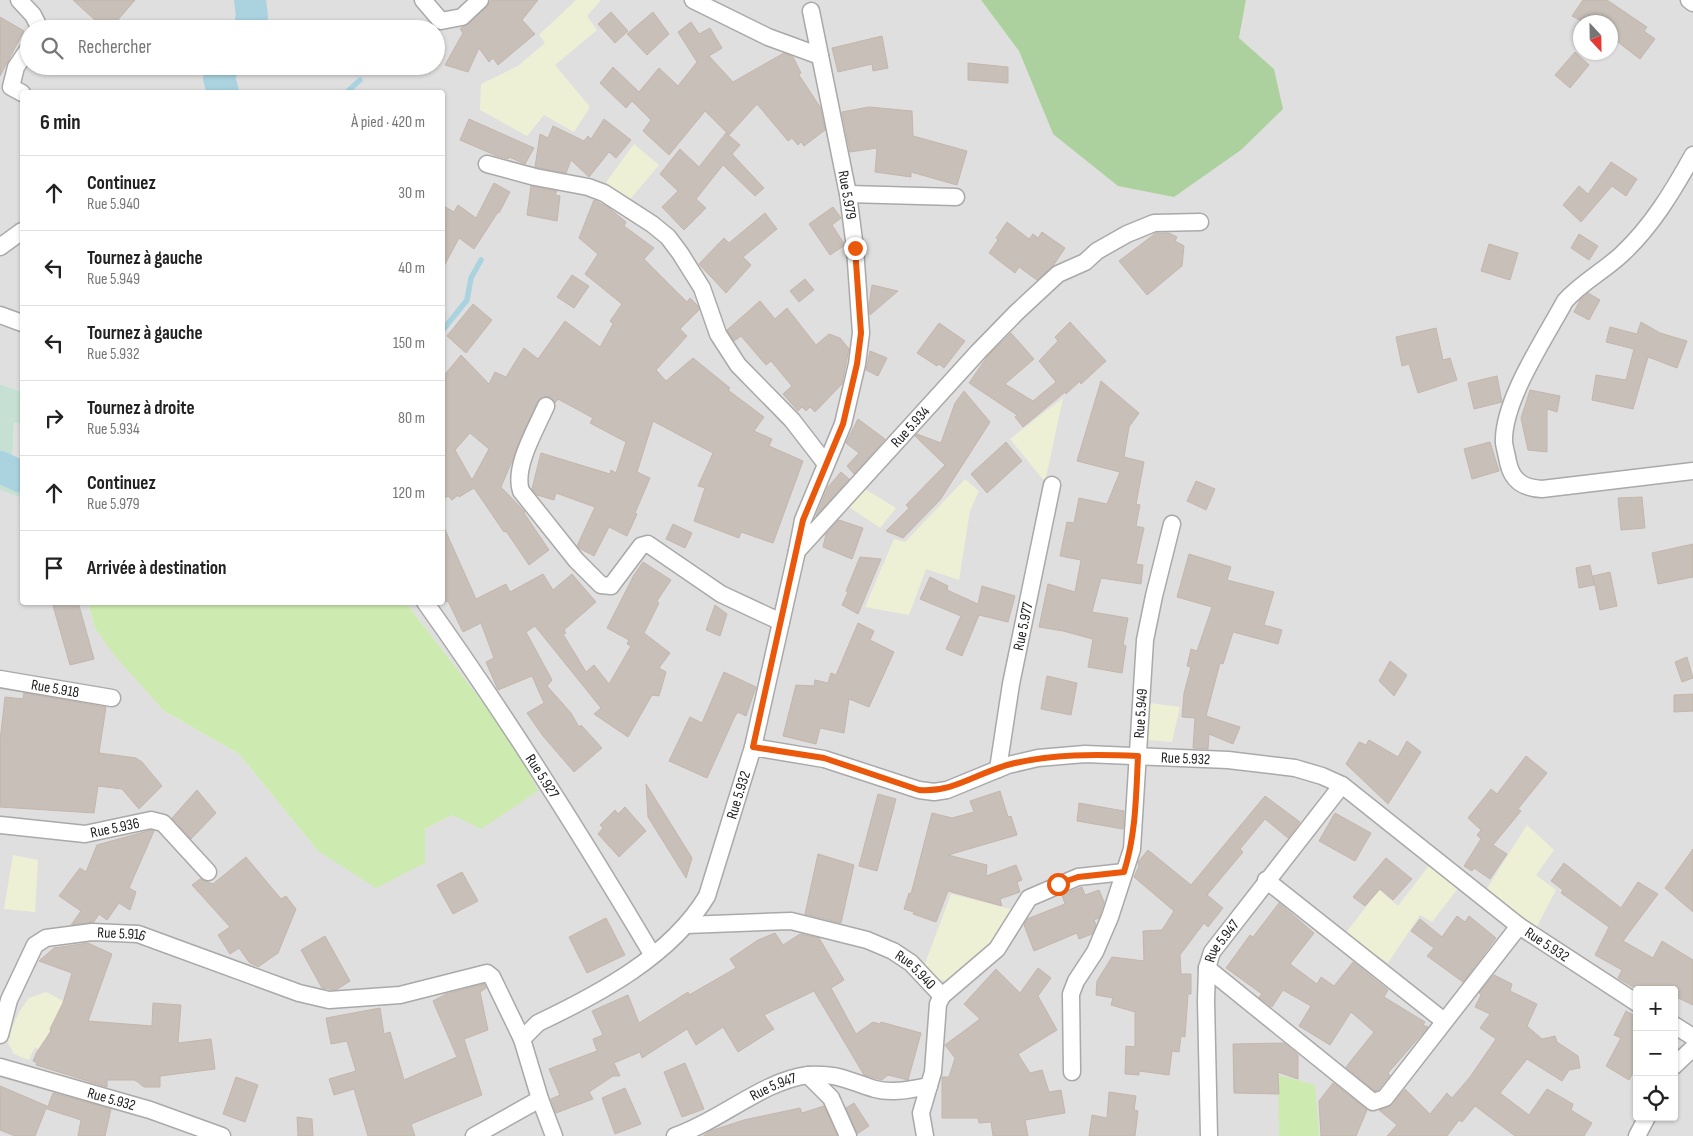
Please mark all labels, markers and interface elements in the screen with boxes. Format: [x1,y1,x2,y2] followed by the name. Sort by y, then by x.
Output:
[1573,15,1618,60] north arrow
[20,20,445,75] search box
[38,34,66,62] icon: search
[78,36,152,59] text: Rechercher
[40,110,81,135] text: 6 min
[351,113,425,132] text: À pied · 420 m
[833,169,861,221] street label: Rue 5.979
[87,172,156,195] text: Continuez
[40,179,68,207] icon: ahead
[398,184,425,203] text: 30 m
[87,195,140,214] text: Rue 5.940
[844,237,867,260] route end
[87,247,203,270] text: Tournez à gauche
[40,254,68,282] icon: left
[398,259,425,278] text: 40 m
[87,270,140,289] text: Rue 5.949
[87,322,203,345] text: Tournez à gauche
[40,329,68,357] icon: left
[393,334,425,353] text: 150 m
[87,345,140,364] text: Rue 5.932
[87,397,195,420] text: Tournez à droite
[887,402,934,451] street label: Rue 5.934
[40,404,68,432] icon: right
[398,409,425,428] text: 80 m
[87,420,140,439] text: Rue 5.934
[87,472,156,495] text: Continuez
[40,479,68,507] icon: ahead
[393,484,425,503] text: 120 m
[87,495,140,514] text: Rue 5.979
[40,554,68,582] icon: arrive
[87,557,227,580] text: Arrivée à destination
[1009,600,1037,652] street label: Rue 5.977
[30,675,81,702] street label: Rue 5.918
[1129,688,1151,739] street label: Rue 5.949
[1161,748,1211,769] street label: Rue 5.932
[521,750,564,802] street label: Rue 5.927
[722,769,755,821] street label: Rue 5.932
[89,813,141,842] street label: Rue 5.936
[1047,873,1070,896] route start
[1200,916,1243,965] street label: Rue 5.947
[97,923,149,946] street label: Rue 5.916
[1521,923,1573,966] street label: Rue 5.932
[891,946,940,993] street label: Rue 5.940
[1633,986,1678,1121] map controls
[1633,986,1678,1031] button: +
[1633,1031,1678,1076] button: −
[746,1068,798,1105] street label: Rue 5.947
[1633,1076,1678,1121] button: locate
[85,1083,138,1115] street label: Rue 5.932

